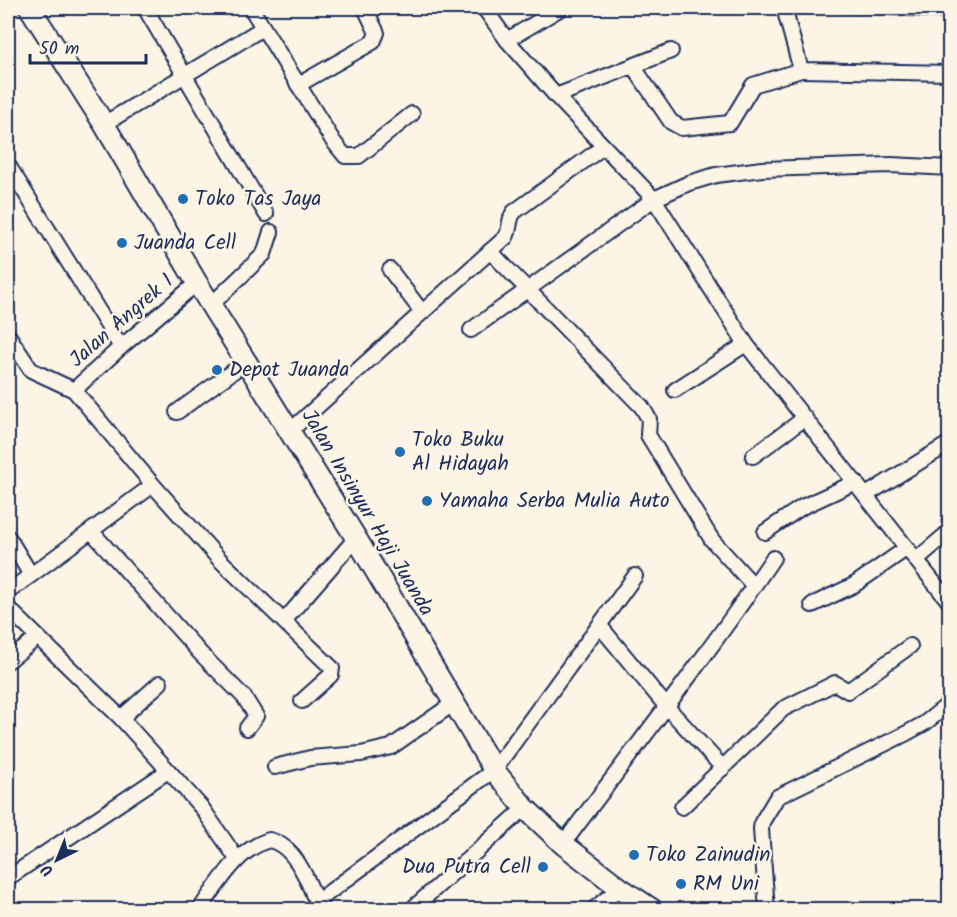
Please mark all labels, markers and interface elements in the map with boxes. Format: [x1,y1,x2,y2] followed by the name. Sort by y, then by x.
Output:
[30,27,146,65] scale bar
[39,35,79,64] text: 50 m
[195,183,321,216] place label: Toko Tas Jaya
[176,192,190,206] marker: Toko Tas Jaya
[134,227,236,260] place label: Juanda Cell
[115,236,129,250] marker: Juanda Cell
[62,266,182,376] street label: Jalan Angrek 1
[229,354,349,387] place label: Depot Juanda
[210,363,224,377] marker: Depot Juanda
[292,403,442,623] street label: Jalan Insinyur Haji Juanda
[412,424,509,481] place label: Toko Buku Al Hidayah
[393,445,407,459] marker: Toko Buku Al Hidayah
[439,485,669,518] place label: Yamaha Serba Mulia Auto
[420,494,434,508] marker: Yamaha Serba Mulia Auto
[27,830,87,890] north arrow
[646,839,770,872] place label: Toko Zainudin
[627,848,641,862] marker: Toko Zainudin
[402,851,531,884] place label: Dua Putra Cell
[35,857,60,882] text: U
[536,860,550,874] marker: Dua Putra Cell
[693,868,760,901] place label: RM Uni
[674,877,688,891] marker: RM Uni

